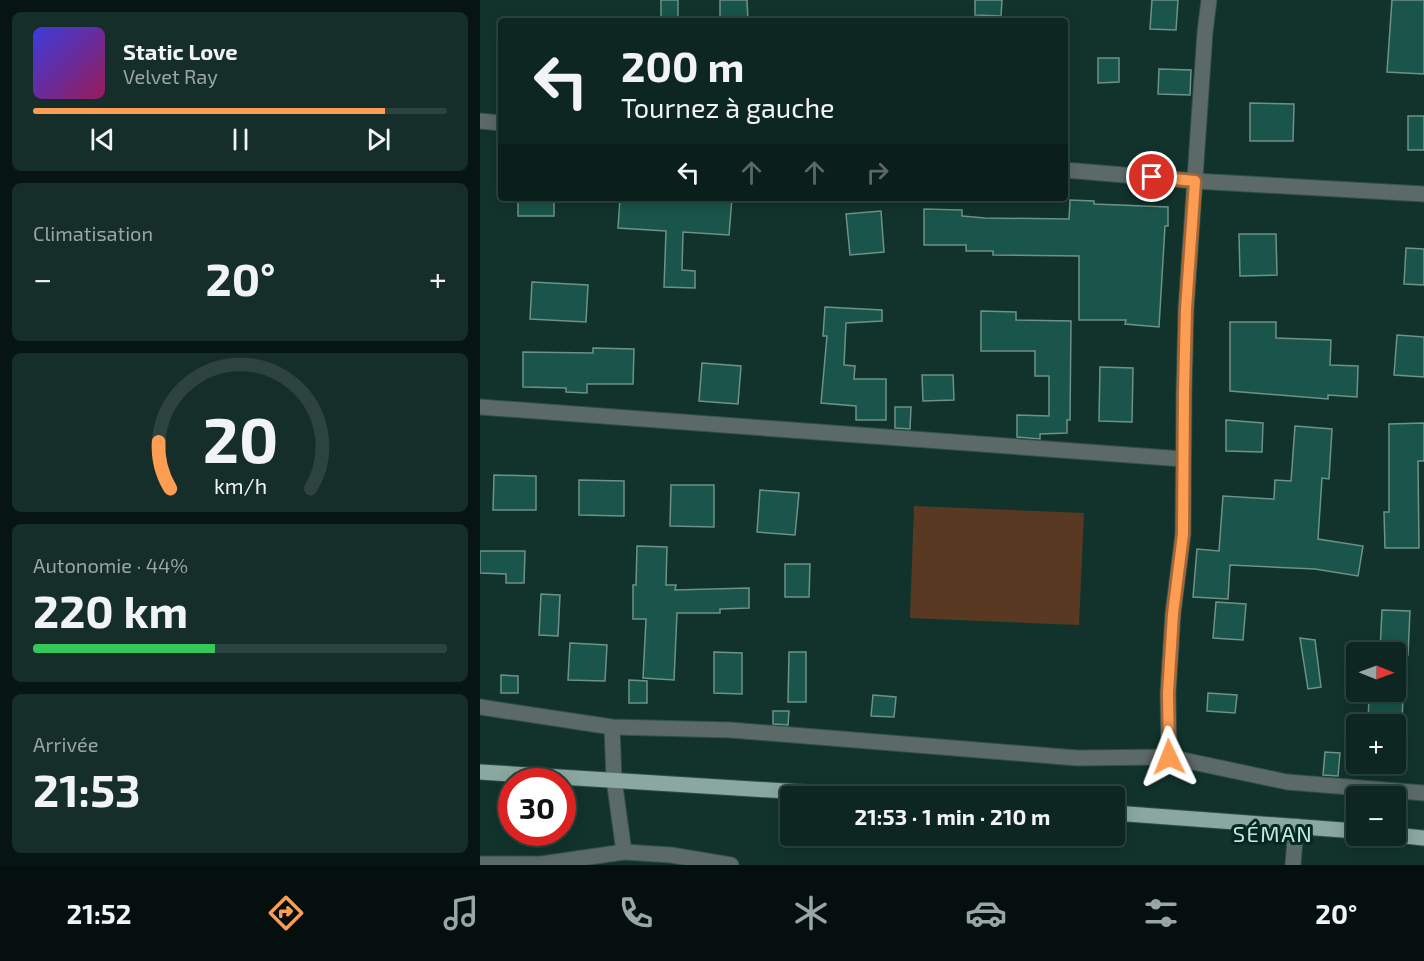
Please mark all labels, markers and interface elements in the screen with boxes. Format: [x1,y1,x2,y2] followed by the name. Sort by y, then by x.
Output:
[123,38,238,64] text: Static Love
[621,40,744,90] text: 200 m
[522,42,600,120] icon: left
[123,64,218,88] text: Velvet Ray
[621,91,835,123] text: Tournez à gauche
[86,123,119,156] icon: previous
[224,123,257,156] icon: pause
[362,123,395,156] icon: next
[1126,151,1177,202] pin
[672,156,705,189] icon: left
[735,156,768,189] icon: ahead
[798,156,831,189] icon: ahead
[861,156,894,189] icon: right
[1135,160,1168,193] icon: arrive
[33,221,153,245] text: Climatisation
[206,251,276,305] text: 20°
[33,258,52,298] text: −
[429,258,447,298] text: +
[202,402,278,477] text: 20
[213,474,267,499] text: km/h
[33,553,188,577] text: Autonomie · 44%
[33,583,188,637] text: 220 km
[1346,642,1406,702] north arrow
[1346,642,1406,846] map controls
[1346,714,1406,774] button: +
[1137,725,1201,789] position arrow
[33,732,98,756] text: Arrivée
[33,762,141,816] text: 21:53
[498,768,576,846] speed limit sign: 30
[1346,786,1406,846] button: −
[855,803,1050,829] text: 21:53 · 1 min · 210 m
[1233,820,1313,846] district label: SÉMAN
[265,892,307,934] icon: directions
[440,892,482,934] icon: music
[615,892,657,934] icon: phone
[790,892,832,934] icon: climate
[965,892,1007,934] icon: car
[1140,892,1182,934] icon: filters
[67,897,131,929] text: 21:52
[1315,897,1357,929] text: 20°

